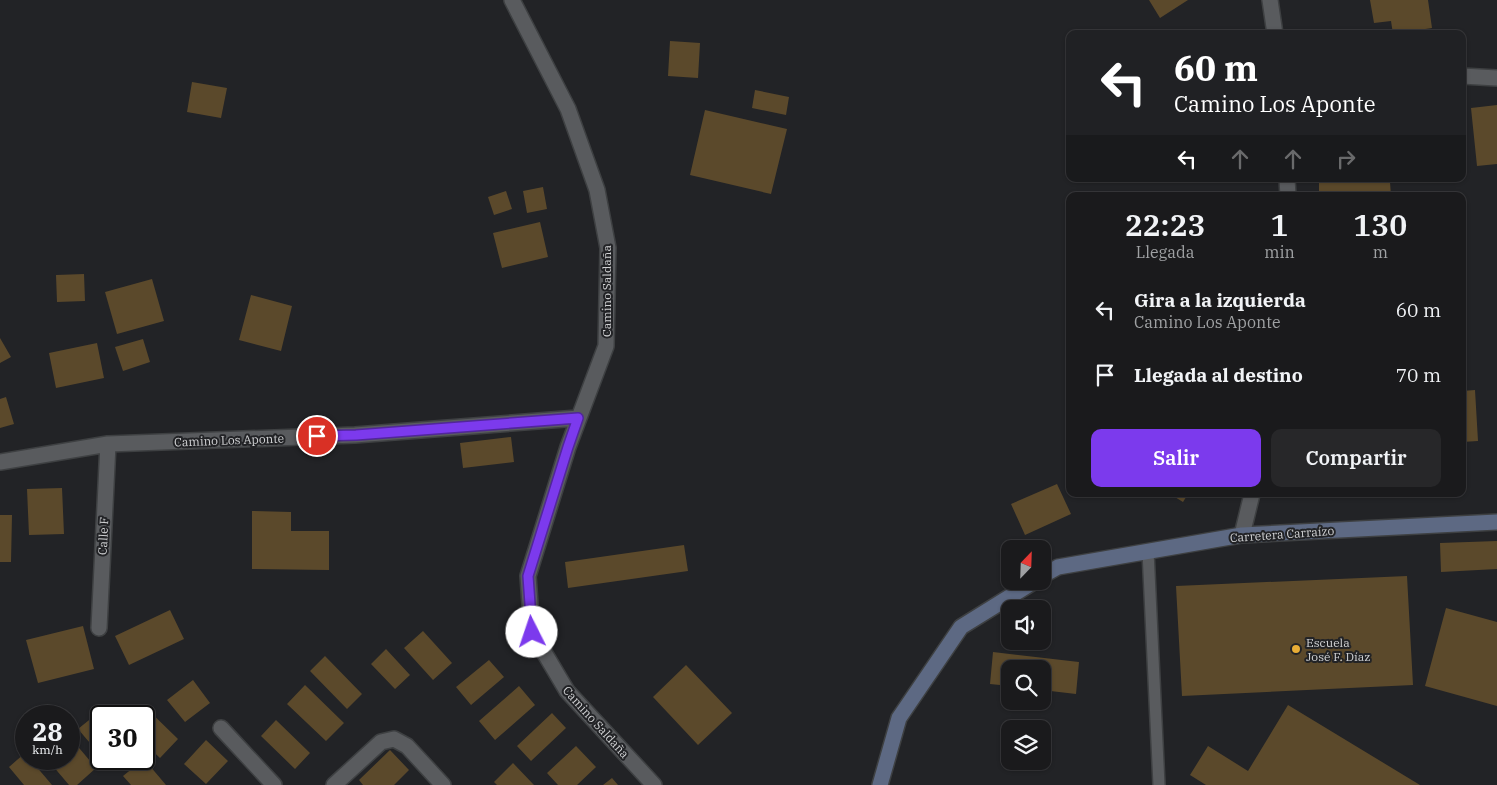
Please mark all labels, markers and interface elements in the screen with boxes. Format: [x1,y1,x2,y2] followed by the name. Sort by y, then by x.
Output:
[1174,45,1258,91] text: 60 m
[1091,50,1156,115] icon: left
[1174,89,1375,118] text: Camino Los Aponte
[1173,145,1201,173] icon: left
[1226,145,1254,173] icon: ahead
[1279,145,1307,173] icon: ahead
[1332,145,1360,173] icon: right
[1125,205,1206,244] text: 22:23
[1270,205,1288,244] text: 1
[1353,205,1407,244] text: 130
[1136,242,1194,262] text: Llegada
[1264,242,1295,262] text: min
[1373,242,1388,262] text: m
[599,245,614,337] street label: Camino Saldaña
[1134,288,1306,312] text: Gira a la izquierda
[1091,296,1119,324] icon: left
[1396,298,1441,322] text: 60 m
[1134,312,1281,332] text: Camino Los Aponte
[1091,361,1119,389] icon: arrive
[1134,363,1303,387] text: Llegada al destino
[1396,363,1441,387] text: 70 m
[296,415,338,457] pin
[303,422,331,450] icon: arrive
[1091,429,1261,487] button: Salir
[1271,429,1441,487] button: Compartir
[174,431,284,449] street label: Camino Los Aponte
[95,517,111,555] street label: Calle F
[1229,523,1335,545] street label: Carretera Carraízo
[1001,540,1051,590] north arrow
[1001,540,1051,770] map controls
[1001,600,1051,650] button: sound
[505,605,557,657] position arrow
[1306,635,1370,664] place label: Escuela José F. Díaz
[1290,643,1302,655] marker: Escuela José F. Díaz
[1001,660,1051,710] button: search
[560,683,633,762] street label: Camino Saldaña
[90,705,155,770] speed limit sign: 30
[32,715,63,748] text: 28
[1001,720,1051,770] button: layers
[32,742,63,757] text: km/h

